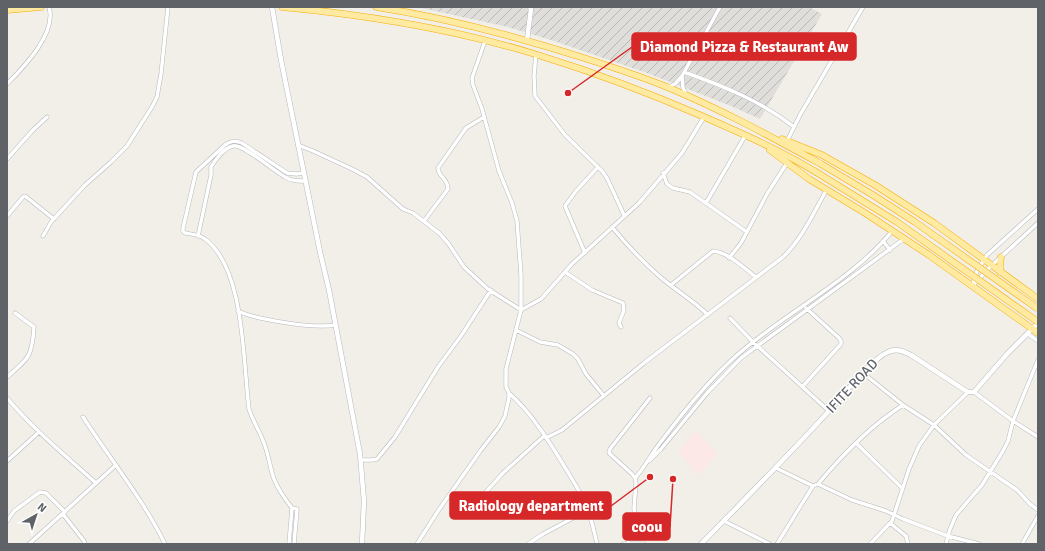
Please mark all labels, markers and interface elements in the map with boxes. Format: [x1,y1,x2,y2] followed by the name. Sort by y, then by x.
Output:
[632,33,856,60] callout: Diamond Pizza & Restaurant Aw
[640,38,849,56] text: Diamond Pizza & Restaurant Aw
[822,355,882,417] street label: IFITE ROAD
[450,492,611,519] callout: Radiology department
[16,495,56,535] north arrow
[458,497,604,515] text: Radiology department
[35,500,49,515] text: N
[623,513,670,540] callout: coou
[632,518,662,536] text: coou

